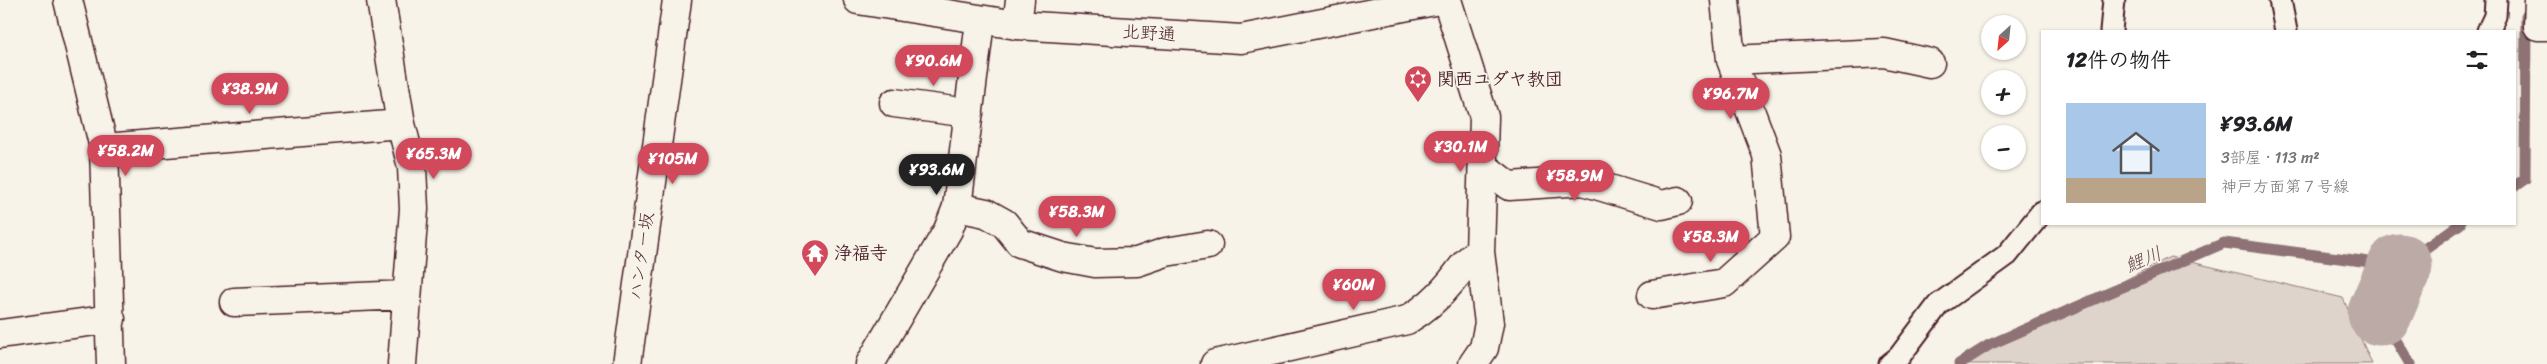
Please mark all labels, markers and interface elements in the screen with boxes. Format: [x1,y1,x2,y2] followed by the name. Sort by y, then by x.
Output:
[1981,15,2026,60] north arrow
[1981,15,2026,170] map controls
[1121,16,1177,50] street label: 北野通
[2066,41,2171,79] text: 12件の物件
[893,44,975,87] pin: ¥90.6M
[906,46,962,75] text: ¥90.6M
[2463,46,2491,74] icon: filters
[1437,63,1563,95] place label: 関西ユダヤ教団
[1403,64,1433,103] synagogue icon: 関西ユダヤ教団
[1981,70,2026,115] button: +
[209,72,291,115] pin: ¥38.9M
[222,74,278,103] text: ¥38.9M
[1690,78,1772,120] pin: ¥96.7M
[1704,79,1758,108] text: ¥96.7M
[2221,105,2292,143] text: ¥93.6M
[2106,123,2166,183] icon: home
[1981,125,2026,170] button: −
[1420,130,1502,173] pin: ¥30.1M
[1435,132,1487,161] text: ¥30.1M
[85,134,167,177] pin: ¥58.2M
[98,136,154,165] text: ¥58.2M
[393,138,475,180] pin: ¥65.3M
[407,139,461,168] text: ¥65.3M
[638,142,708,185] pin: ¥105M
[2221,143,2320,172] text: 3部屋 · 113 m²
[649,144,697,173] text: ¥105M
[896,154,978,196] pin: ¥93.6M
[910,155,964,184] text: ¥93.6M
[1534,160,1616,202] pin: ¥58.9M
[1547,161,1603,190] text: ¥58.9M
[2221,172,2349,201] text: 神戸方面第７号線
[1036,196,1118,238] pin: ¥58.3M
[1050,197,1104,226] text: ¥58.3M
[619,210,663,302] street label: ハンター坂
[1670,220,1752,263] pin: ¥58.3M
[1684,222,1738,251] text: ¥58.3M
[834,237,888,269] place label: 浄福寺
[2119,237,2167,282] water label: 鯉川
[800,238,830,277] temple icon: 浄福寺
[1324,268,1384,311] pin: ¥60M
[1333,270,1375,299] text: ¥60M

